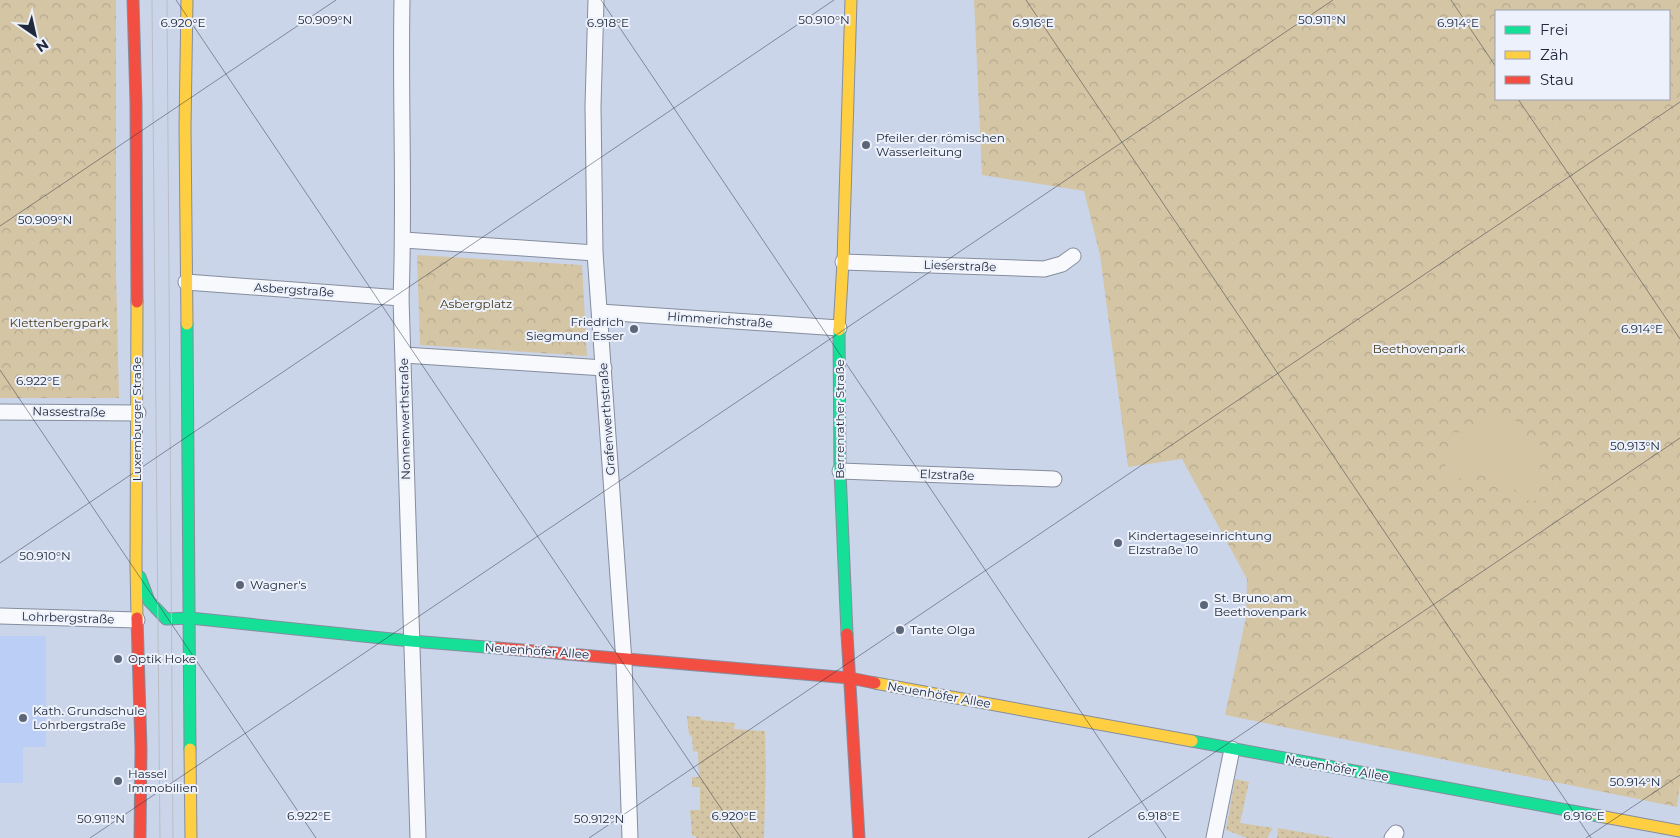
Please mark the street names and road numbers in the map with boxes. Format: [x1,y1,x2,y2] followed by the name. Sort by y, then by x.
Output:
[923,257,997,274] street label: Lieserstraße
[254,279,334,300] street label: Asbergstraße
[667,308,773,331] street label: Himmerichstraße
[129,357,144,481] street label: Luxemburger Straße
[396,358,413,480] street label: Nonnenwerthstraße
[832,359,847,479] street label: Berrenrather Straße
[595,362,618,476] street label: Grafenwerthstraße
[32,403,106,420] street label: Nassestraße
[919,466,975,483] street label: Elzstraße
[21,608,115,627] street label: Lohrbergstraße
[484,639,590,662] street label: Neuenhöfer Allee
[886,678,992,711] street label: Neuenhöfer Allee
[1284,751,1390,784] street label: Neuenhöfer Allee

